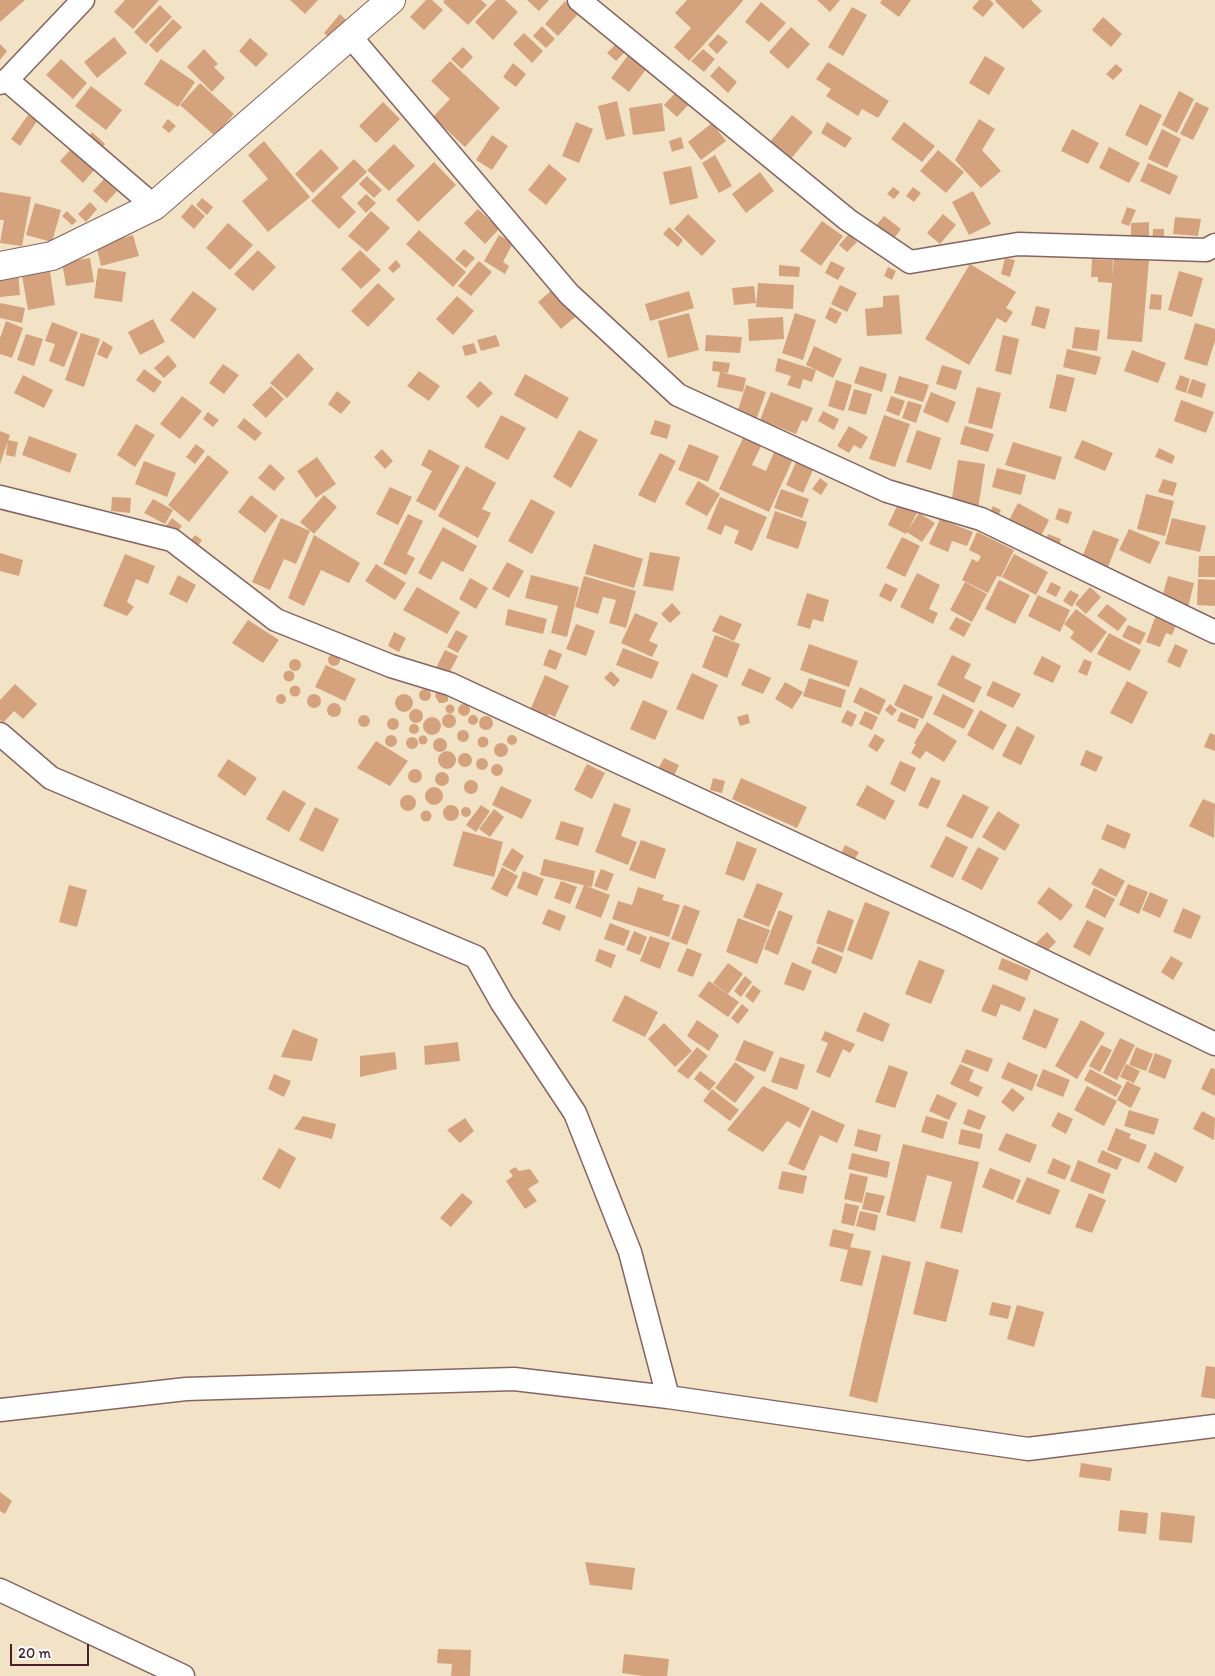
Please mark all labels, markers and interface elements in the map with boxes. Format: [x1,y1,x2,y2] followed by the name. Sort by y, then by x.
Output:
[12,1634,91,1666] scale bar
[18,1644,51,1662] text: 20 m

